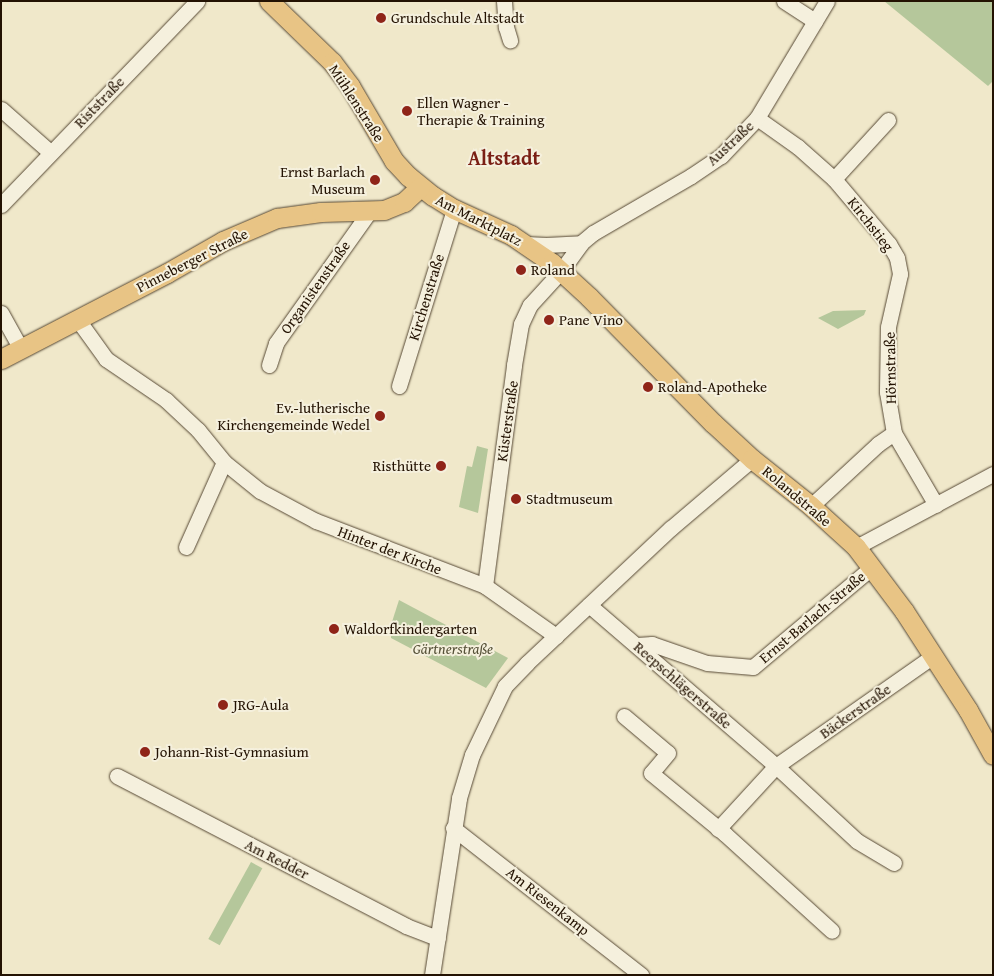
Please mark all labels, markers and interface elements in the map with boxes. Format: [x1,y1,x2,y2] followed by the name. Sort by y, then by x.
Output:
[391,9,524,27] place label: Grundschule Altstadt
[375,12,387,24] marker: Grundschule Altstadt
[325,61,389,145] street label: Mühlenstraße
[70,73,128,131] street label: Riststraße
[417,93,544,128] place label: Ellen Wagner - Therapie & Training
[401,105,413,117] marker: Ellen Wagner - Therapie & Training
[703,117,757,169] street label: Austraße
[468,145,540,169] district label: Altstadt
[280,162,365,197] place label: Ernst Barlach Museum
[369,174,381,186] marker: Ernst Barlach Museum
[433,191,525,249] street label: Am Marktplatz
[844,193,898,255] street label: Kirchstieg
[133,224,251,296] street label: Pinneberger Straße
[276,237,354,337] street label: Organistenstraße
[404,252,448,342] street label: Kirchenstraße
[531,261,575,279] place label: Roland
[515,264,527,276] marker: Roland
[559,311,623,329] place label: Pane Vino
[543,314,555,326] marker: Pane Vino
[880,332,900,404] street label: Hörnstraße
[658,378,767,396] place label: Roland-Apotheke
[492,379,522,463] street label: Küsterstraße
[642,381,654,393] marker: Roland-Apotheke
[217,398,370,433] place label: Ev.-lutherische Kirchengemeinde Wedel
[374,410,386,422] marker: Ev.-lutherische Kirchengemeinde Wedel
[373,457,431,475] place label: Risthütte
[435,460,447,472] marker: Risthütte
[759,462,835,530] street label: Rolandstraße
[526,490,613,508] place label: Stadtmuseum
[510,493,522,505] marker: Stadtmuseum
[335,522,445,578] street label: Hinter der Kirche
[755,567,869,667] street label: Ernst-Barlach-Straße
[344,620,477,638] place label: Waldorfkindergarten
[328,623,340,635] marker: Waldorfkindergarten
[630,638,736,732] street label: Reepschlägerstraße
[413,640,493,658] park label: Gärtnerstraße
[816,680,894,742] street label: Bäckerstraße
[233,696,289,714] place label: JRG-Aula
[217,699,229,711] marker: JRG-Aula
[155,743,309,761] place label: Johann-Rist-Gymnasium
[139,746,151,758] marker: Johann-Rist-Gymnasium
[242,835,312,883] street label: Am Redder
[503,863,593,939] street label: Am Riesenkamp

